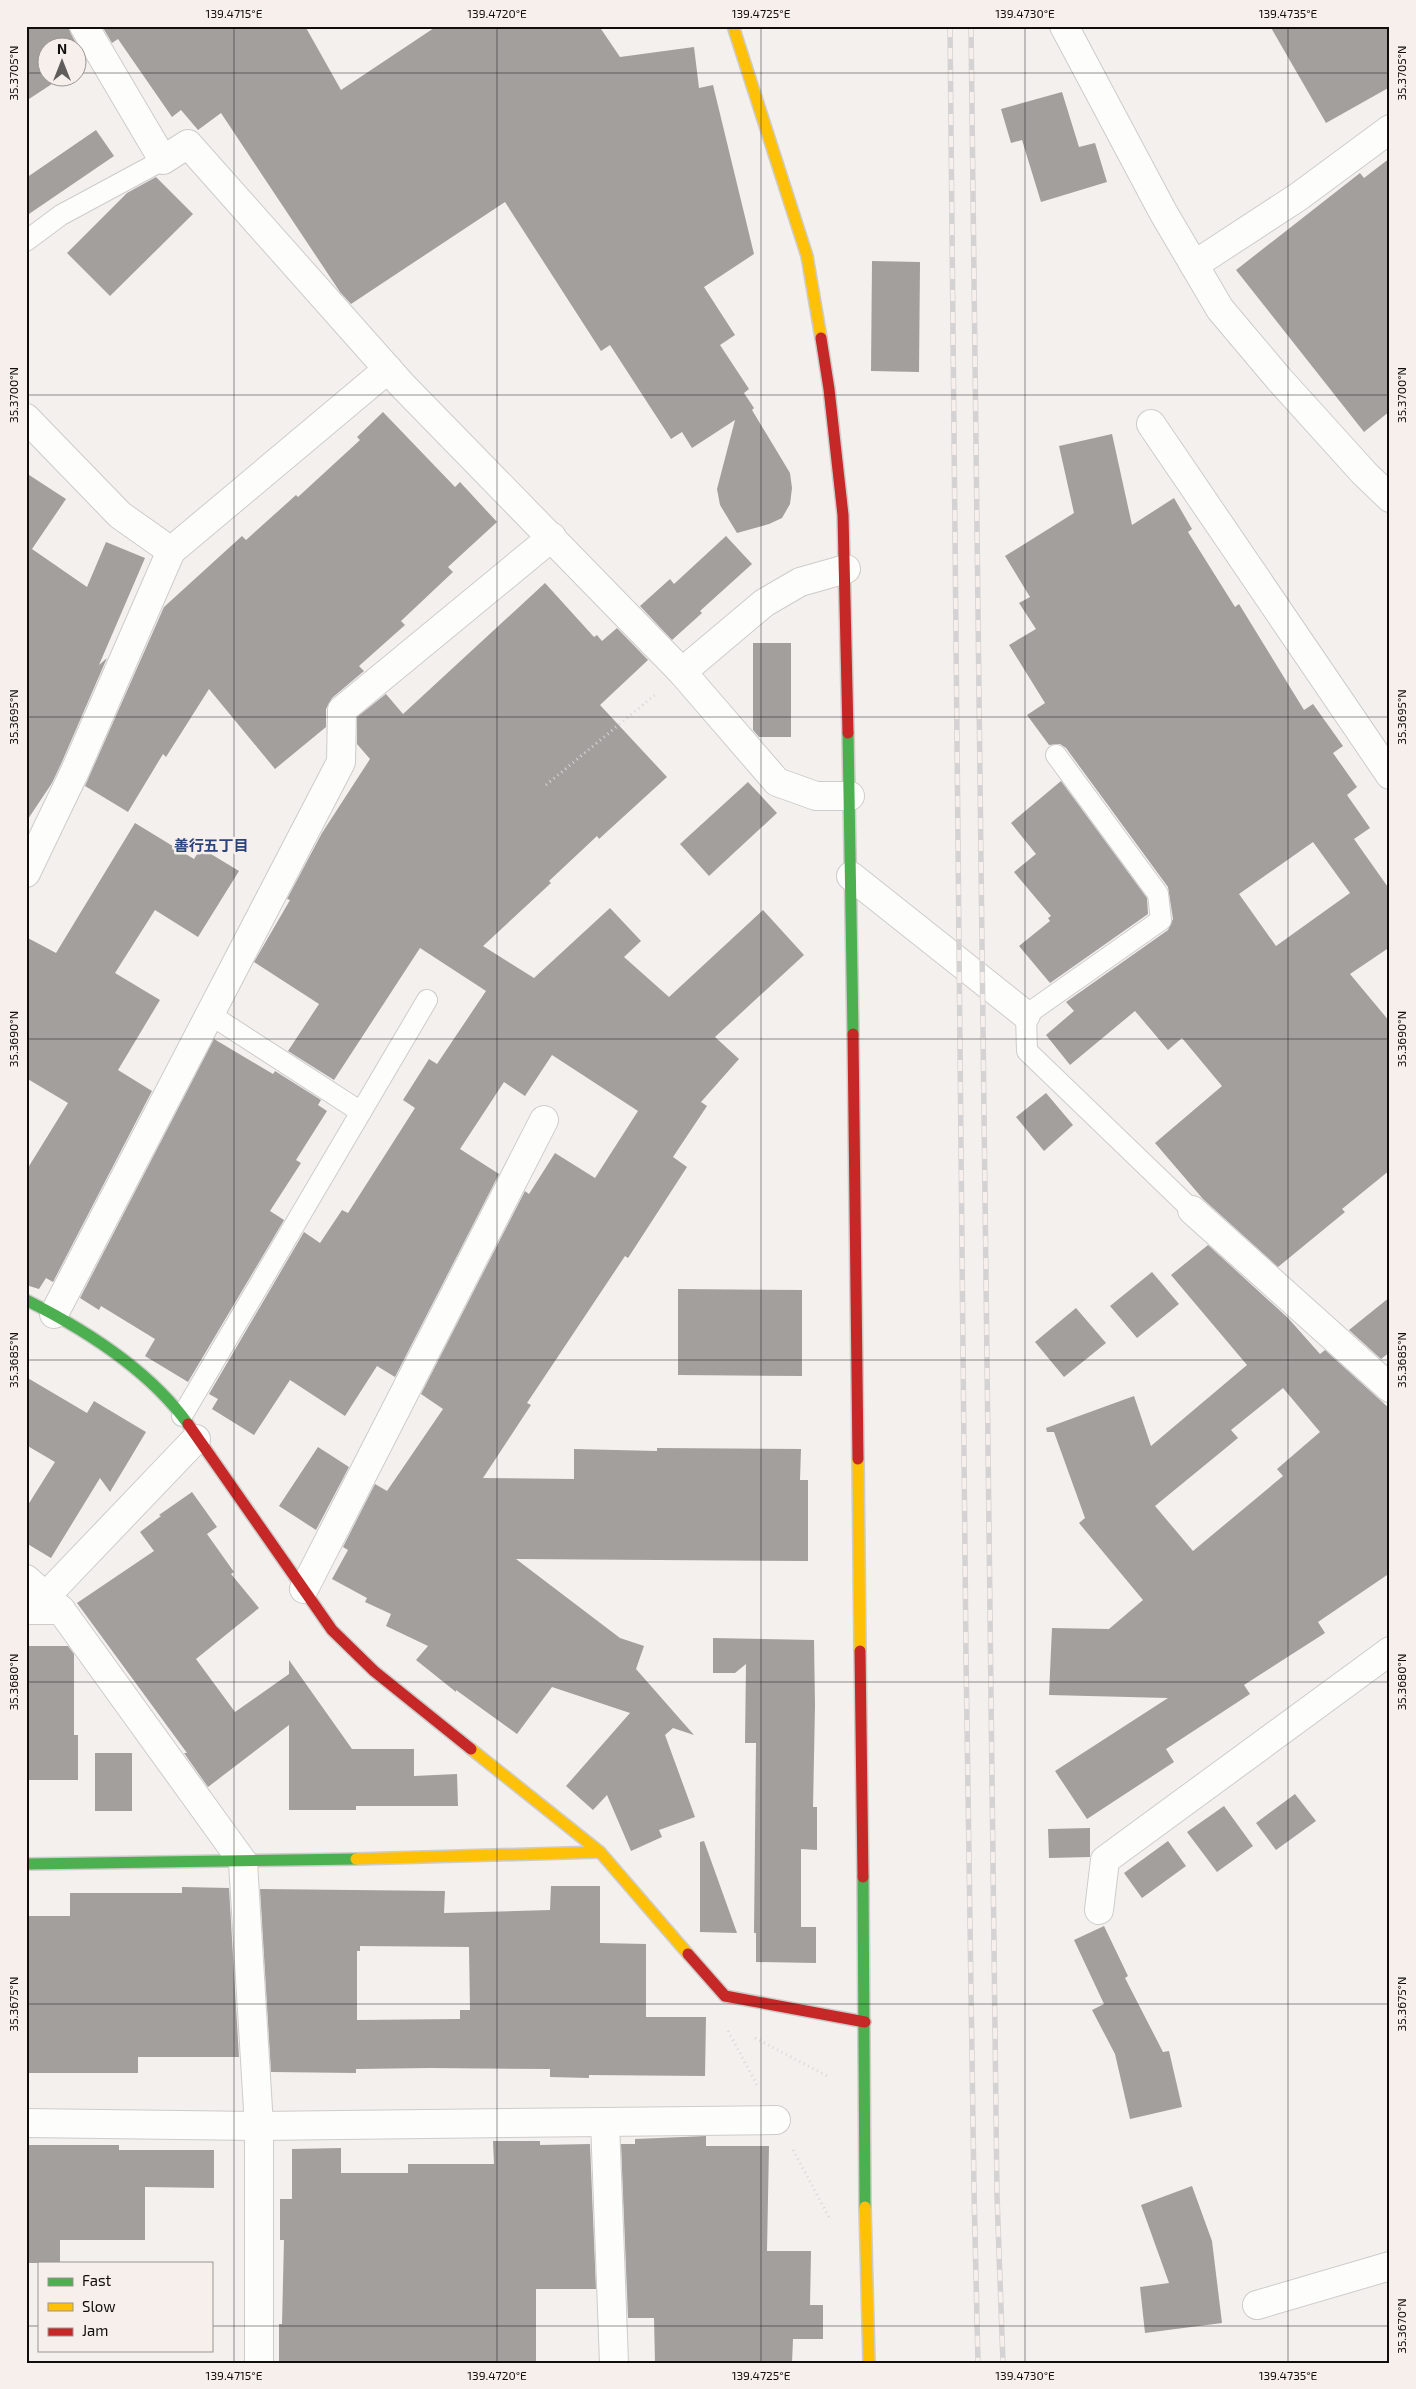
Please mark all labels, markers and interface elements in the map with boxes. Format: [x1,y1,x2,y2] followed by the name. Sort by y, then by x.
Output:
[206,6,263,20] text: 139.4715°E
[467,6,527,20] text: 139.4720°E
[732,6,791,20] text: 139.4725°E
[995,6,1055,20] text: 139.4730°E
[1259,6,1318,20] text: 139.4735°E
[38,38,88,88] north arrow
[57,40,67,57] text: N
[6,45,20,101] text: 35.3705°N
[1394,45,1408,101] text: 35.3705°N
[6,367,20,423] text: 35.3700°N
[1394,367,1408,423] text: 35.3700°N
[6,689,20,745] text: 35.3695°N
[1394,689,1408,745] text: 35.3695°N
[173,836,249,854] district label: 善行五丁目
[6,1011,20,1067] text: 35.3690°N
[1394,1011,1408,1067] text: 35.3690°N
[6,1332,20,1388] text: 35.3685°N
[1394,1332,1408,1388] text: 35.3685°N
[6,1654,20,1710] text: 35.3680°N
[1394,1654,1408,1710] text: 35.3680°N
[6,1977,20,2031] text: 35.3675°N
[1394,1977,1408,2031] text: 35.3675°N
[38,2262,212,2352] legend
[82,2271,112,2289] text: Fast
[82,2297,116,2315] text: Slow
[1394,2298,1408,2354] text: 35.3670°N
[82,2321,108,2339] text: Jam
[206,2368,263,2382] text: 139.4715°E
[467,2368,527,2382] text: 139.4720°E
[732,2368,791,2382] text: 139.4725°E
[995,2368,1055,2382] text: 139.4730°E
[1259,2368,1318,2382] text: 139.4735°E

